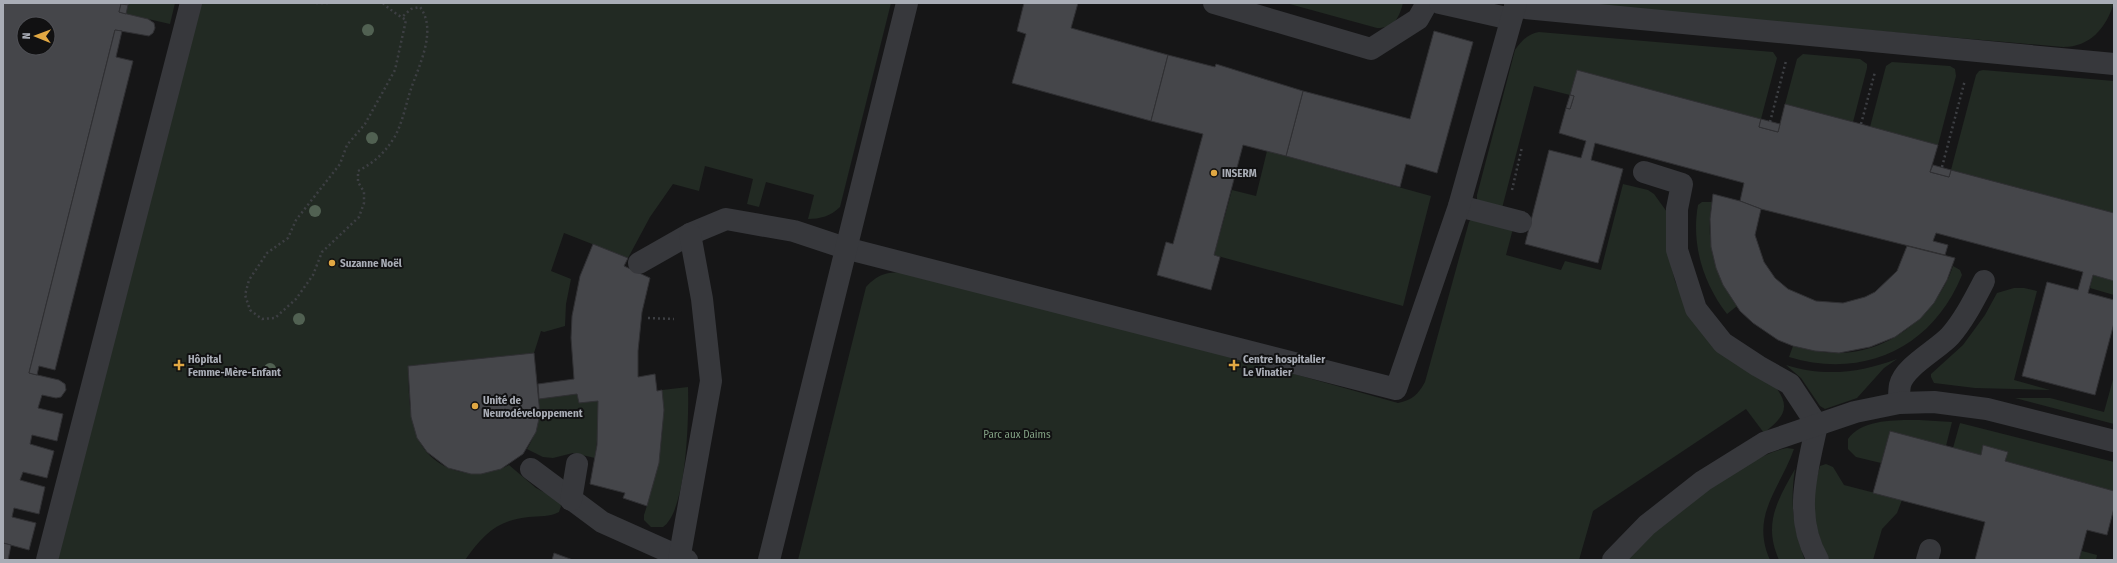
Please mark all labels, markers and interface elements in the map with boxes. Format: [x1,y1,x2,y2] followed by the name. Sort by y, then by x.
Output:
[16,16,56,56] north arrow
[20,32,33,39] text: N
[1222,167,1257,180] place label: INSERM
[1209,168,1219,178] marker: INSERM
[340,257,403,270] place label: Suzanne Noël
[327,258,337,268] marker: Suzanne Noël
[188,353,281,379] place label: Hôpital Femme-Mère-Enfant
[1243,353,1326,379] place label: Centre hospitalier Le Vinatier
[173,359,185,371] marker: Hôpital Femme-Mère-Enfant
[1228,359,1240,371] marker: Centre hospitalier Le Vinatier
[483,394,583,420] place label: Unité de Neurodéveloppement
[470,401,480,411] marker: Unité de Neurodéveloppement
[983,428,1051,441] park label: Parc aux Daims

